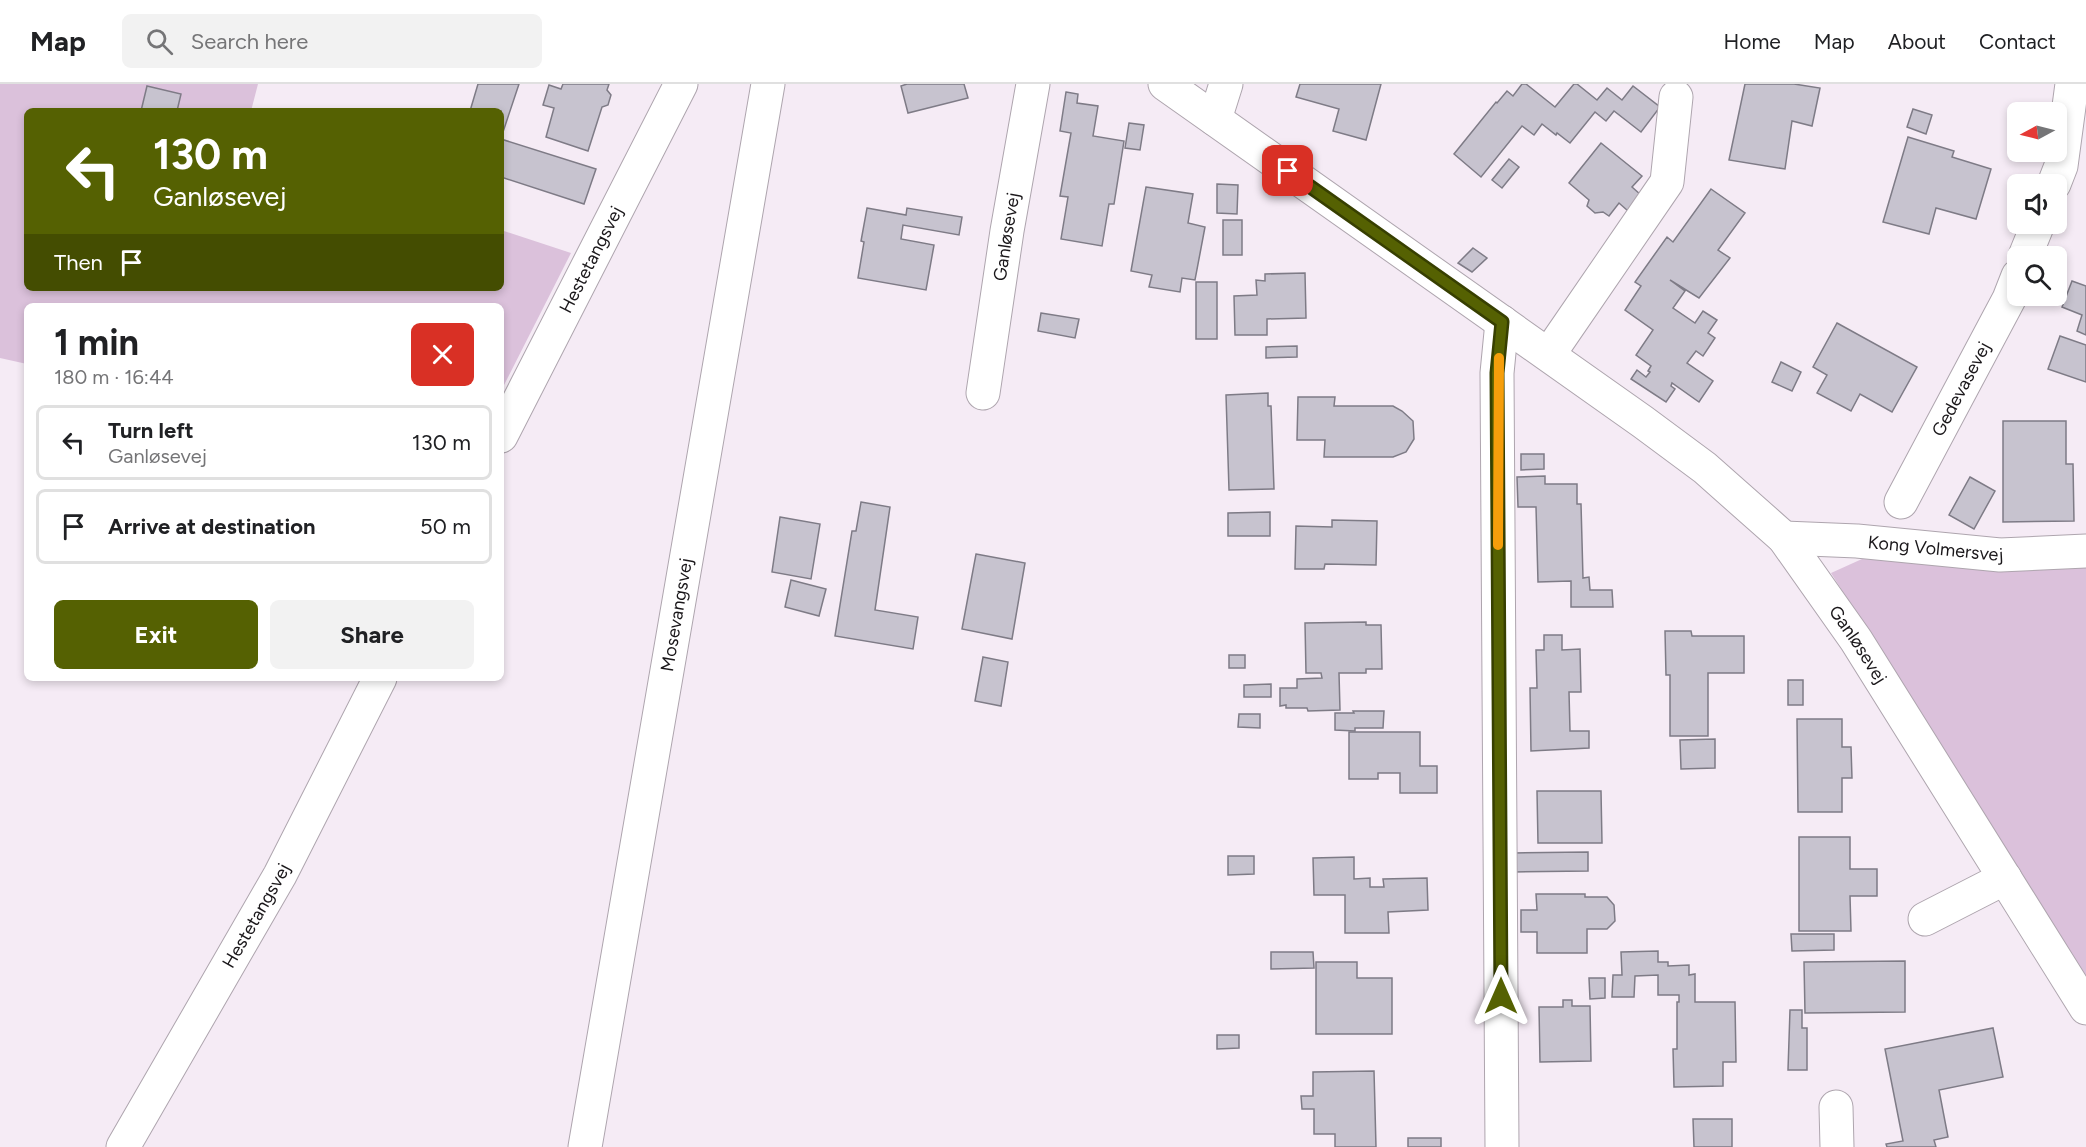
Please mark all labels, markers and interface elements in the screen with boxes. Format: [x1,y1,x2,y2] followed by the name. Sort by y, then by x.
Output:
[122,14,542,68] search box
[30,24,86,58] text: Map
[143,25,176,58] icon: search
[191,28,308,55] text: Search here
[1724,29,1781,54] text: Home
[1814,29,1855,54] text: Map
[1888,29,1946,54] text: About
[1979,29,2056,54] text: Contact
[2007,102,2067,162] north arrow
[2007,102,2067,306] map controls
[153,129,268,180] text: 130 m
[54,132,132,210] icon: left
[1262,145,1313,196] pin
[1271,154,1304,187] icon: arrive
[2007,174,2067,234] button: sound
[153,180,287,213] text: Ganløsevej
[989,191,1025,282] street label: Ganløsevej
[555,203,628,317] street label: Hestetangsvej
[115,246,148,279] icon: arrive
[2007,246,2067,306] button: search
[54,249,103,276] text: Then
[54,321,139,364] text: 1 min
[411,323,474,386] button: close
[1927,338,1995,440] street label: Gedevasevej
[54,365,174,389] text: 180 m · 16:44
[108,417,194,444] text: Turn left
[57,426,90,459] icon: left
[412,429,471,456] text: 130 m
[108,444,207,468] text: Ganløsevej
[57,510,90,543] icon: arrive
[108,513,316,540] text: Arrive at destination
[420,513,471,540] text: 50 m
[1867,531,2004,566] street label: Kong Volmersvej
[656,556,697,673] street label: Mosevangsvej
[54,600,258,669] button: Exit
[270,600,474,669] button: Share
[1824,601,1892,688] street label: Ganløsevej
[218,860,295,972] street label: Hestetangsvej
[1469,964,1533,1028] position arrow

